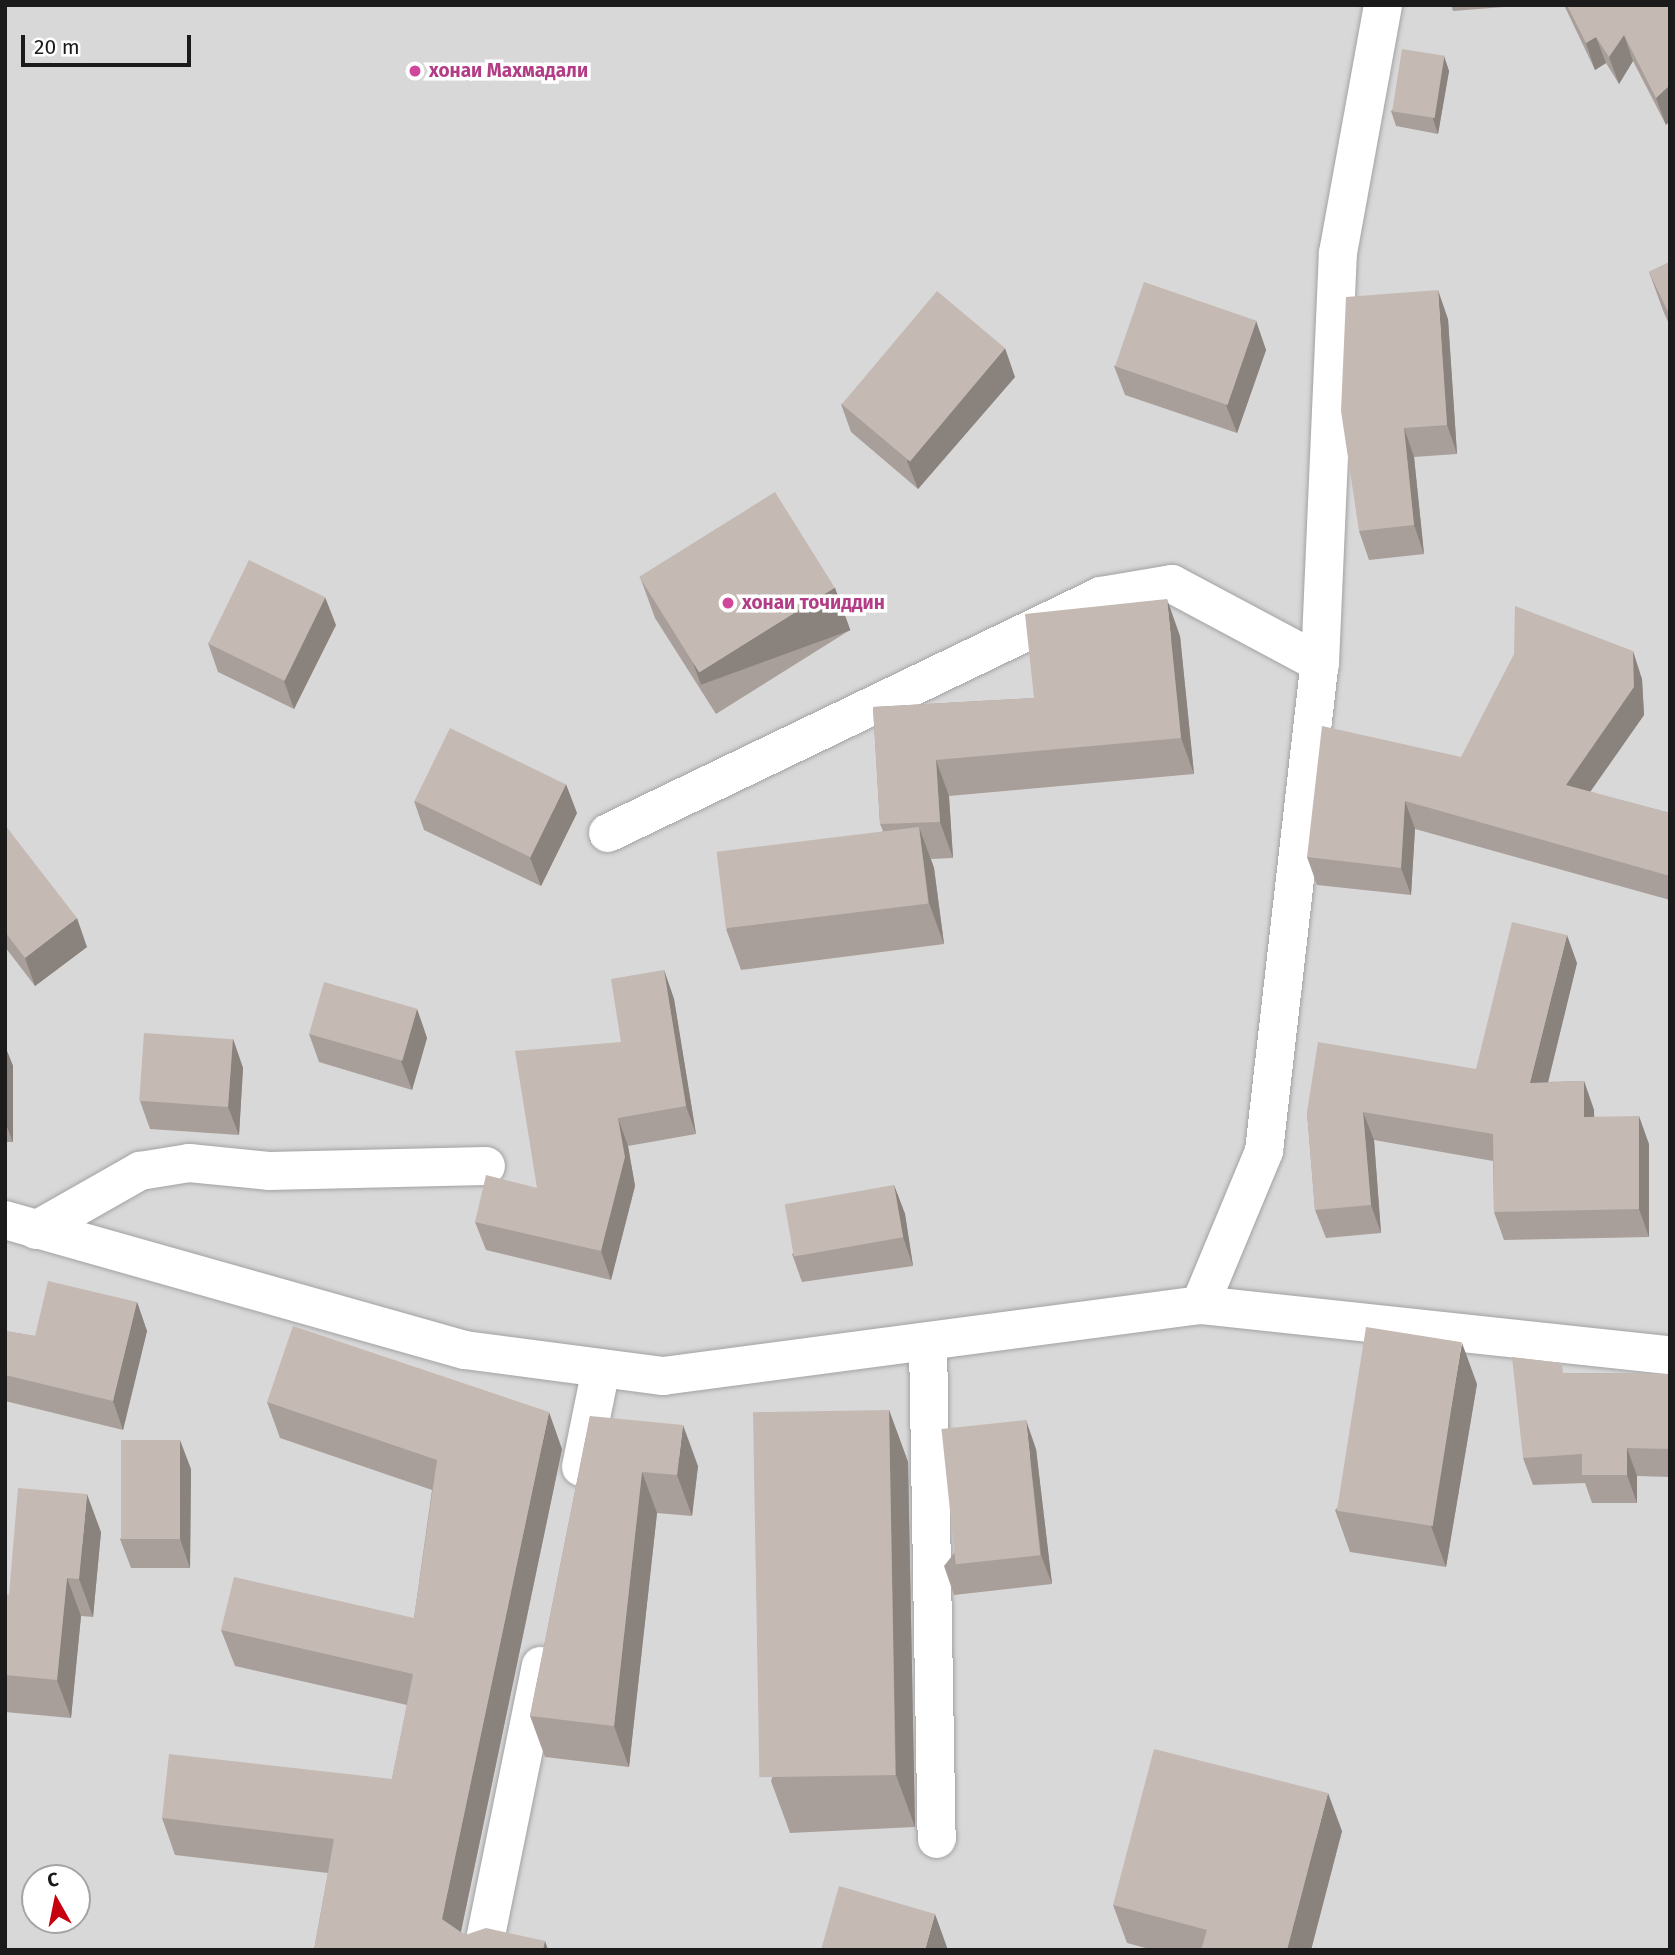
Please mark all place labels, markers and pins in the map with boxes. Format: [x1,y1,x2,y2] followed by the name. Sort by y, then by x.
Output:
[429,60,588,82] place label: хонаи Махмадали
[407,63,423,79] marker: хонаи Махмадали
[742,592,885,614] place label: хонаи точиддин
[720,595,736,611] marker: хонаи точиддин

